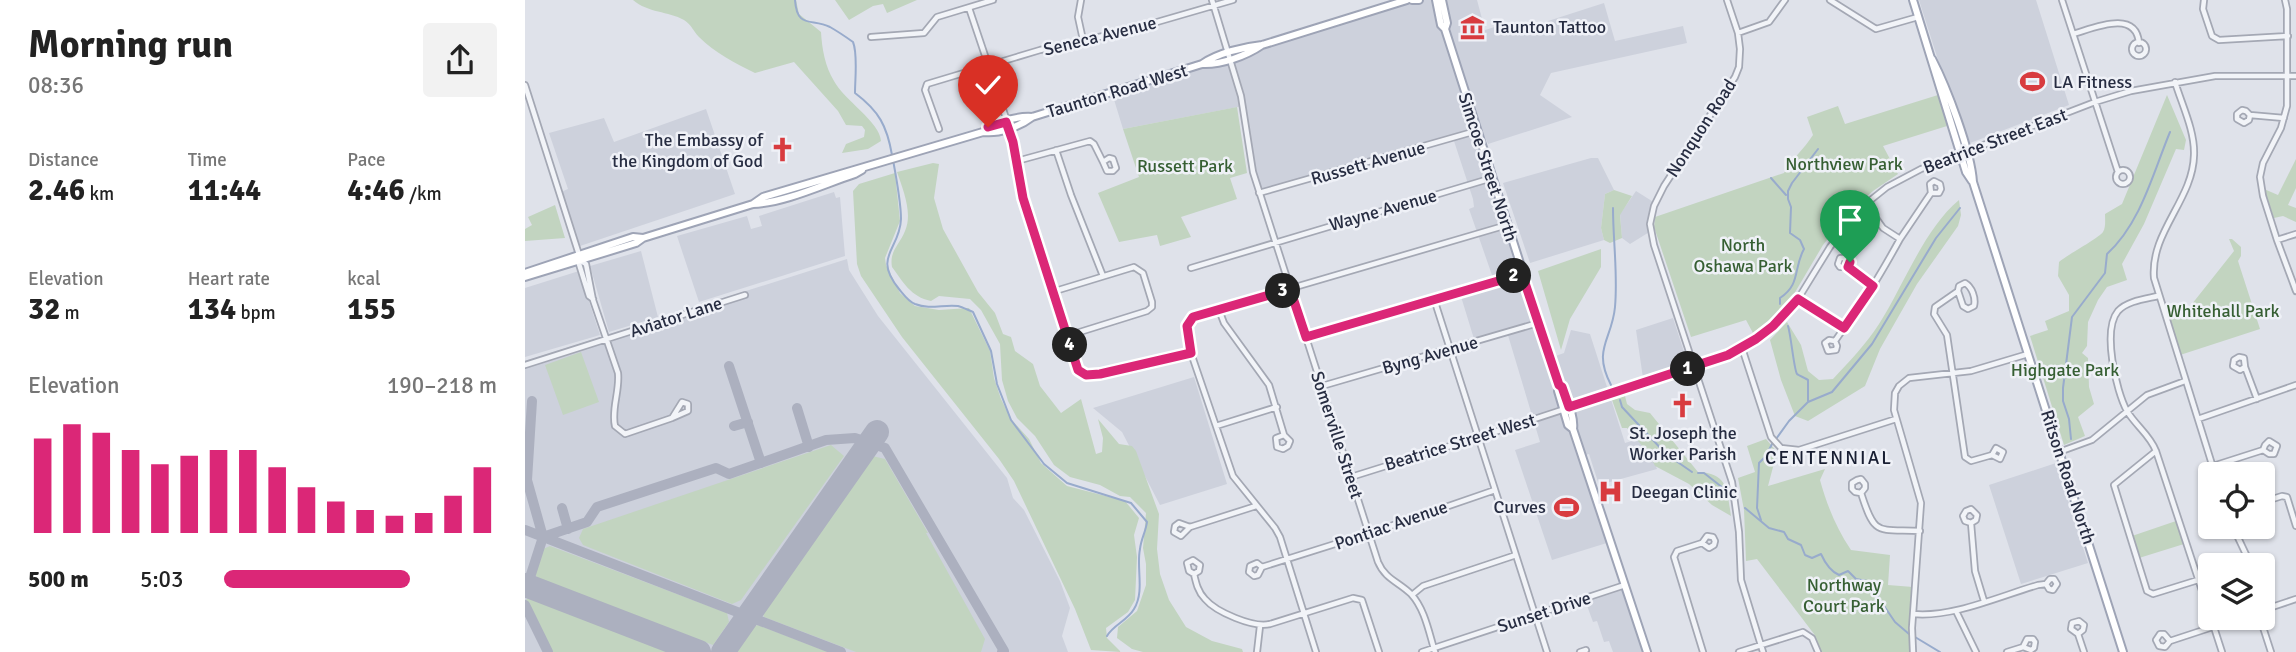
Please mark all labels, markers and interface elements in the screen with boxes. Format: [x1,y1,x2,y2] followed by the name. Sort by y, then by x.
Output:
[1041,11,1159,61] street label: Seneca Avenue
[1459,13,1487,41] museum icon: Taunton Tattoo
[1493,16,1606,38] place label: Taunton Tattoo
[28,21,233,68] text: Morning run
[423,23,497,97] button: share
[958,55,1018,127] pin
[1044,59,1190,123] street label: Taunton Road West
[969,66,1007,104] icon: check
[2019,68,2047,96] sports icon: LA Fitness
[28,71,84,100] text: 08:36
[2053,71,2132,93] place label: LA Fitness
[1661,75,1741,181] street label: Nonquon Road
[1454,90,1522,244] street label: Simcoe Street North
[1920,103,2070,179] street label: Beatrice Street East
[612,129,764,172] place label: The Embassy of the Kingdom of God
[769,136,797,164] church icon: The Embassy of the Kingdom of God
[1308,136,1428,190] street label: Russett Avenue
[28,148,99,172] text: Distance
[188,148,227,172] text: Time
[347,148,386,172] text: Pace
[1785,153,1903,175] park label: Northview Park
[1137,155,1233,177] park label: Russett Park
[28,172,85,209] text: 2.46
[188,172,261,209] text: 11:44
[347,172,405,209] text: 4:46
[85,182,114,206] text: km
[405,182,442,206] text: /km
[1327,184,1439,236] street label: Wayne Avenue
[1820,190,1880,262] pin
[1831,201,1869,239] icon: arrive
[1694,234,1792,277] park label: North Oshawa Park
[1497,258,1531,294] pin: 2
[1508,263,1519,287] text: 2
[28,267,104,291] text: Elevation
[188,267,270,291] text: Heart rate
[347,267,381,291] text: kcal
[1265,274,1301,308] pin: 3
[1277,278,1288,302] text: 3
[28,291,60,328] text: 32
[188,291,236,328] text: 134
[347,291,396,328] text: 155
[627,292,725,342] street label: Aviator Lane
[2167,300,2279,322] park label: Whitehall Park
[60,301,80,325] text: m
[236,301,276,325] text: bpm
[1053,328,1087,362] pin: 4
[1380,331,1480,379] street label: Byng Avenue
[1064,332,1075,356] text: 4
[1671,352,1705,386] pin: 1
[1682,356,1693,380] text: 1
[2011,359,2119,381] park label: Highgate Park
[1306,368,1368,502] street label: Somerville Street
[28,371,120,400] text: Elevation
[387,371,497,400] text: 190–218 m
[1669,392,1697,420] church icon: St. Joseph the Worker Parish
[2036,407,2100,547] street label: Ritson Road North
[1382,409,1538,475] street label: Beatrice Street West
[1629,422,1737,465] place label: St. Joseph the Worker Parish
[1765,446,1893,470] district label: CENTENNIAL
[2198,462,2275,630] map controls
[2198,462,2275,539] button: locate
[1597,478,1625,506] hospital icon: Deegan Clinic
[1631,481,1737,503] place label: Deegan Clinic
[1552,493,1580,521] sports icon: Curves
[1332,495,1450,555] street label: Pontiac Avenue
[1493,496,1546,518] place label: Curves
[2198,553,2275,630] button: layers
[28,565,89,594] text: 500 m
[140,565,183,594] text: 5:03
[1803,574,1885,617] park label: Northway Court Park
[1494,587,1594,637] street label: Sunset Drive

